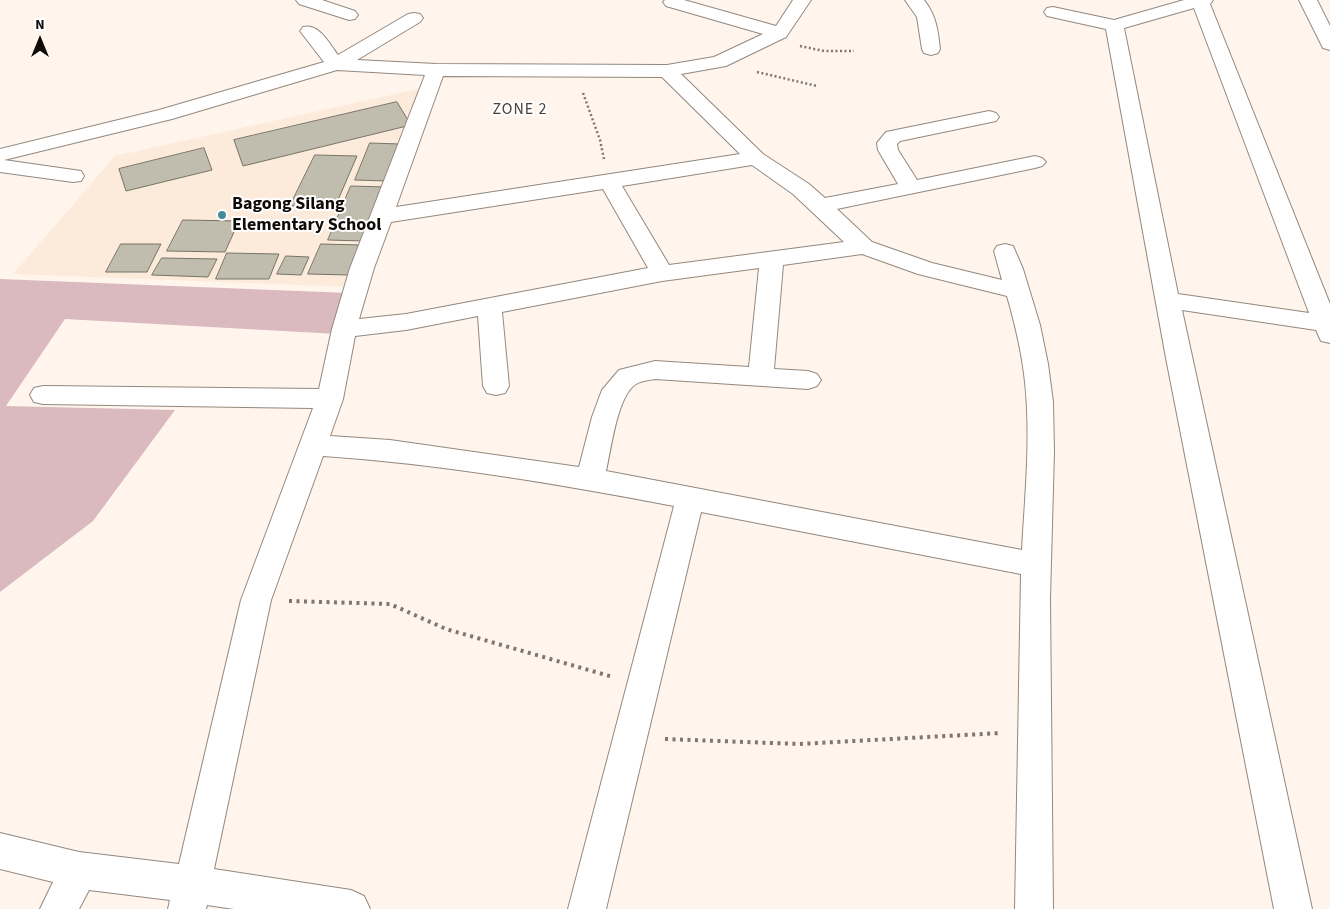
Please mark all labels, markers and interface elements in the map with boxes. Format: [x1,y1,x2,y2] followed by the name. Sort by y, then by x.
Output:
[15,15,65,65] north arrow
[35,15,45,35] text: N
[492,100,548,120] district label: ZONE 2
[232,194,382,236] place label: Bagong Silang Elementary School
[216,209,228,221] marker: Bagong Silang Elementary School

